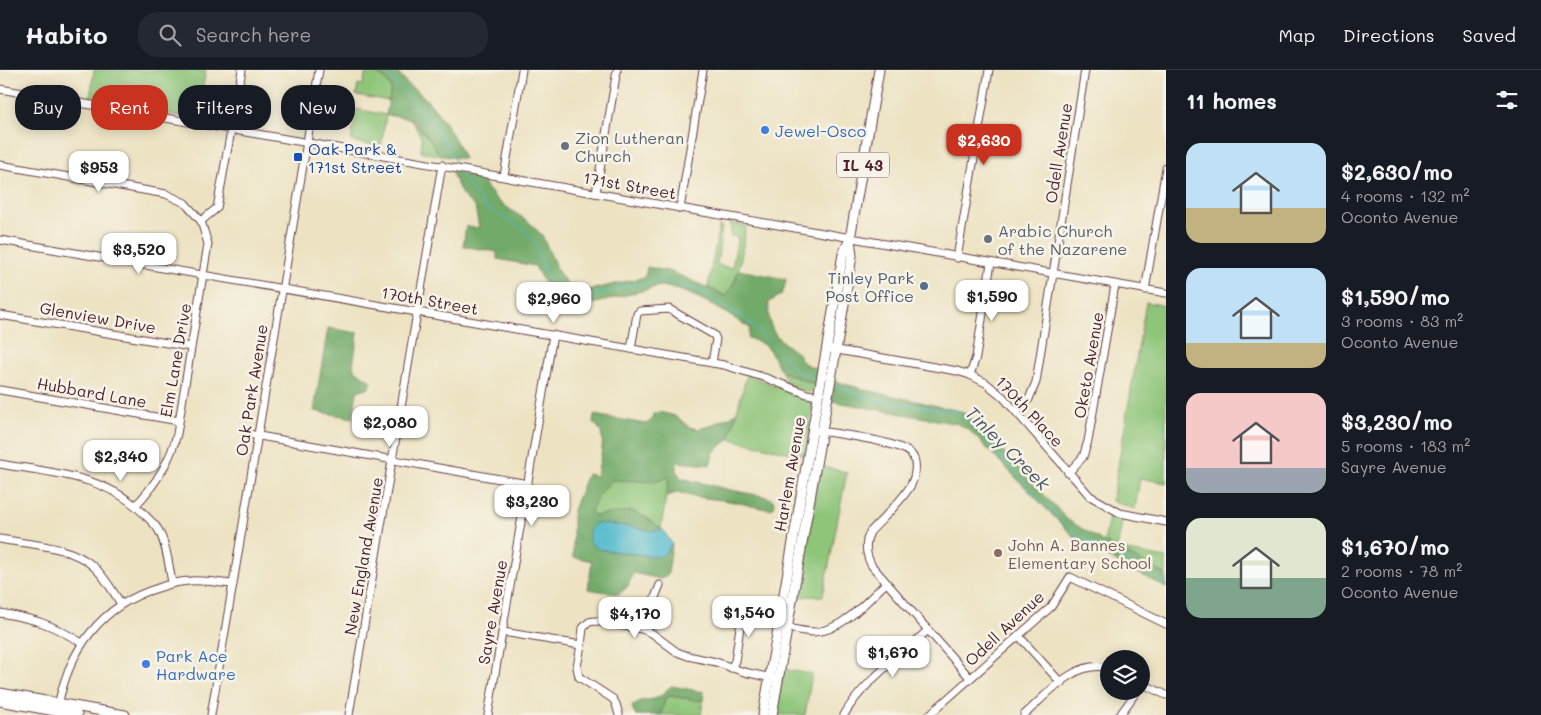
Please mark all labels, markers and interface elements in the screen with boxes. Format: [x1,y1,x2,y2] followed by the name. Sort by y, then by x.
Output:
[138,12,488,57] search box
[25,19,108,50] text: Habito
[156,21,184,49] icon: search
[196,22,311,47] text: Search here
[1278,23,1315,47] text: Map
[1343,23,1435,47] text: Directions
[1463,23,1516,47] text: Saved
[15,85,81,130] chip: Buy
[91,85,168,130] chip: Rent
[178,85,271,130] chip: Filters
[281,85,355,130] chip: New
[1493,86,1521,114] icon: filters
[1186,87,1277,114] text: 11 homes
[1040,101,1076,205] street label: Odell Avenue
[775,120,866,141] place label: Jewel-Osco
[759,124,771,136] marker: Jewel-Osco
[943,124,1025,166] pin: $2,630
[575,127,684,166] place label: Zion Lutheran Church
[957,129,1011,150] text: $2,630
[308,138,402,177] place label: Oak Park & 171st Street
[559,140,571,152] marker: Zion Lutheran Church
[69,150,129,193] pin: $953
[292,151,304,163] marker: Oak Park & 171st Street
[837,152,889,178] road number: IL 43
[80,156,118,177] text: $953
[1341,158,1453,185] text: $2,630/mo
[1226,163,1286,223] icon: home
[582,166,678,204] street label: 171st Street
[1341,185,1470,206] text: 4 rooms · 132 m²
[1341,206,1458,227] text: Oconto Avenue
[998,220,1127,259] place label: Arabic Church of the Nazarene
[98,232,180,275] pin: $3,520
[982,233,994,245] marker: Arabic Church of the Nazarene
[113,238,165,259] text: $3,520
[825,267,914,306] place label: Tinley Park Post Office
[918,280,930,292] marker: Tinley Park Post Office
[951,280,1033,322] pin: $1,590
[380,281,480,319] street label: 170th Street
[513,282,595,324] pin: $2,960
[1341,283,1450,310] text: $1,590/mo
[966,285,1018,306] text: $1,590
[527,287,581,308] text: $2,960
[1226,288,1286,348] icon: home
[38,296,158,338] street label: Glenview Drive
[155,301,195,419] street label: Elm Lane Drive
[1068,310,1108,420] street label: Oketo Avenue
[1341,310,1463,331] text: 3 rooms · 83 m²
[230,323,272,457] street label: Oak Park Avenue
[1341,331,1458,352] text: Oconto Avenue
[992,371,1068,451] street label: 170th Place
[36,372,148,412] street label: Hubbard Lane
[961,401,1056,496] water label: Tinley Creek
[349,406,431,448] pin: $2,080
[1341,408,1453,435] text: $3,230/mo
[363,411,417,432] text: $2,080
[1226,413,1286,473] icon: home
[769,415,809,533] street label: Harlem Avenue
[1341,435,1470,456] text: 5 rooms · 183 m²
[80,440,162,482] pin: $2,340
[94,445,148,466] text: $2,340
[1341,456,1447,477] text: Sayre Avenue
[339,475,387,637] street label: New England Avenue
[491,484,573,527] pin: $3,230
[505,490,559,511] text: $3,230
[1341,533,1449,560] text: $1,670/mo
[1008,534,1152,573] place label: John A. Bannes Elementary School
[1226,538,1286,598] icon: home
[992,547,1004,559] marker: John A. Bannes Elementary School
[472,558,512,666] street label: Sayre Avenue
[1341,560,1462,581] text: 2 rooms · 78 m²
[1341,581,1458,602] text: Oconto Avenue
[960,586,1048,670] street label: Odell Avenue
[594,596,676,639] pin: $4,170
[708,596,790,638] pin: $1,540
[723,601,775,622] text: $1,540
[609,602,661,623] text: $4,170
[852,636,934,678] pin: $1,670
[868,641,918,662] text: $1,670
[156,645,236,684] place label: Park Ace Hardware
[1100,650,1150,700] map controls
[1100,650,1150,700] button: layers
[140,658,152,670] marker: Park Ace Hardware

